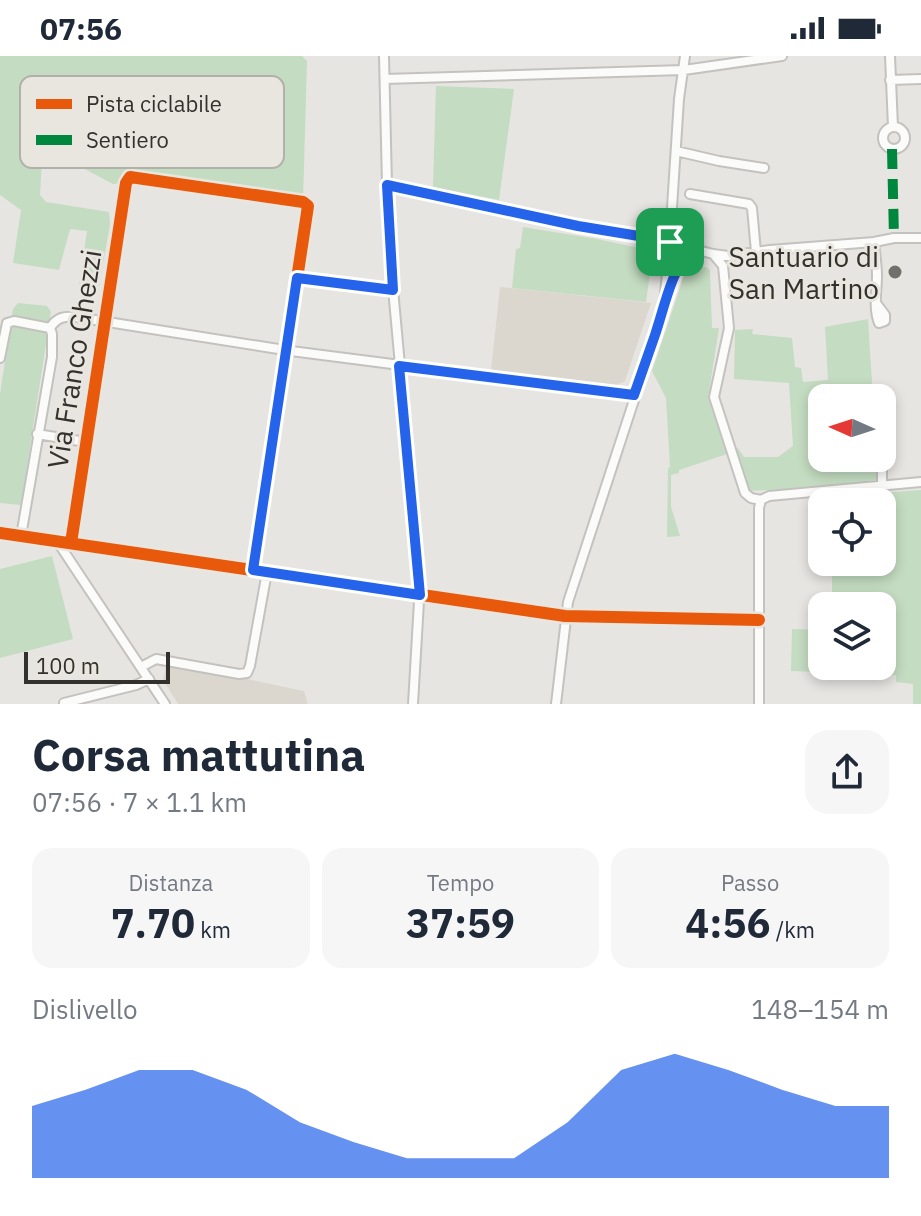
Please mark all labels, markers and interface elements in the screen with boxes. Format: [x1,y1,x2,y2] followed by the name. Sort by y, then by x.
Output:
[40,9,122,48] text: 07:56
[20,76,284,168] legend
[86,89,222,118] text: Pista ciclabile
[86,125,169,154] text: Sentiero
[636,208,704,276] pin
[648,220,692,264] icon: arrive
[728,238,879,307] place label: Santuario di San Martino
[38,247,110,471] street label: Via Franco Ghezzi
[886,263,904,281] marker: Santuario di San Martino
[808,384,896,472] north arrow
[808,384,896,680] map controls
[808,488,896,576] button: locate
[808,592,896,680] button: layers
[24,648,170,684] scale bar
[36,651,100,680] text: 100 m
[32,726,365,783] text: Corsa mattutina
[805,730,889,814] button: share
[32,785,247,819] text: 07:56 · 7 × 1.1 km
[128,868,213,897] text: Distanza
[427,868,494,897] text: Tempo
[721,868,779,897] text: Passo
[111,897,195,949] text: 7.70
[406,897,515,949] text: 37:59
[685,897,771,949] text: 4:56
[195,915,231,944] text: km
[771,915,815,944] text: /km
[32,992,138,1026] text: Dislivello
[751,992,889,1026] text: 148–154 m

